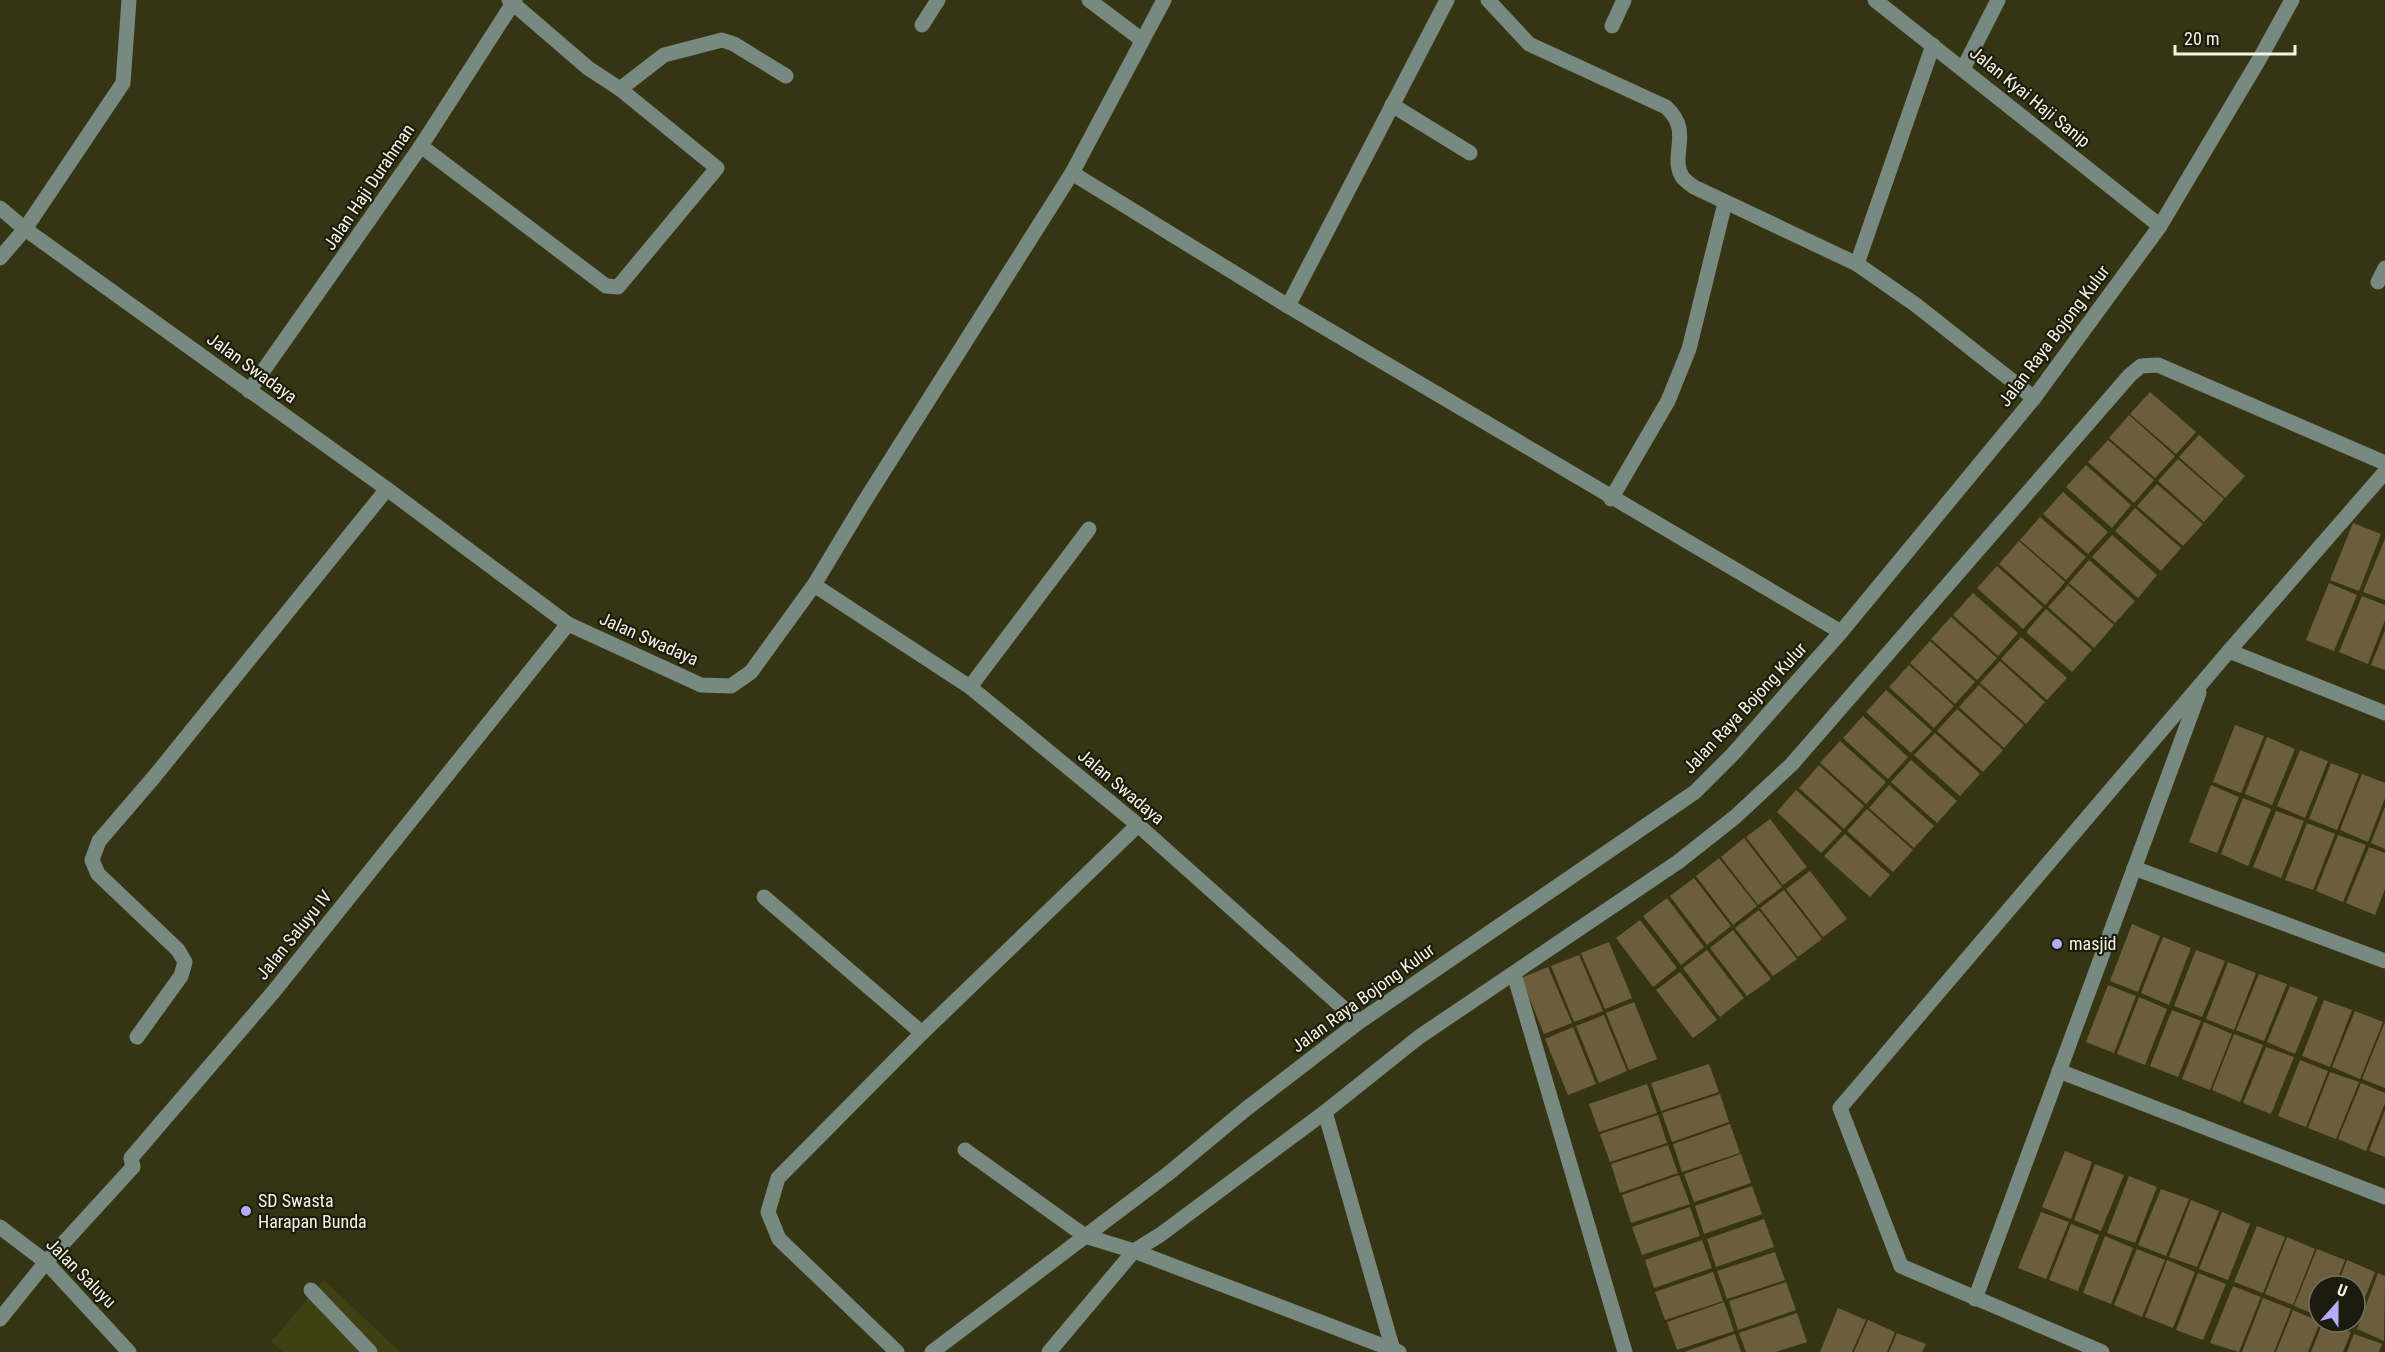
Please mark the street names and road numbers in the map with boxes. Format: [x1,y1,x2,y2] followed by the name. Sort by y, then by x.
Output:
[1966,42,2095,152] street label: Jalan Kyai Haji Sanip
[319,120,418,254] street label: Jalan Haji Durahman
[1994,261,2114,410] street label: Jalan Raya Bojong Kulur
[203,328,301,407] street label: Jalan Swadaya
[597,607,702,670] street label: Jalan Swadaya
[1679,637,1811,777] street label: Jalan Raya Bojong Kulur
[1074,745,1169,829] street label: Jalan Swadaya
[251,886,336,984] street label: Jalan Saluyu IV
[1287,938,1439,1056] street label: Jalan Raya Bojong Kulur
[42,1233,121,1312] street label: Jalan Saluyu

